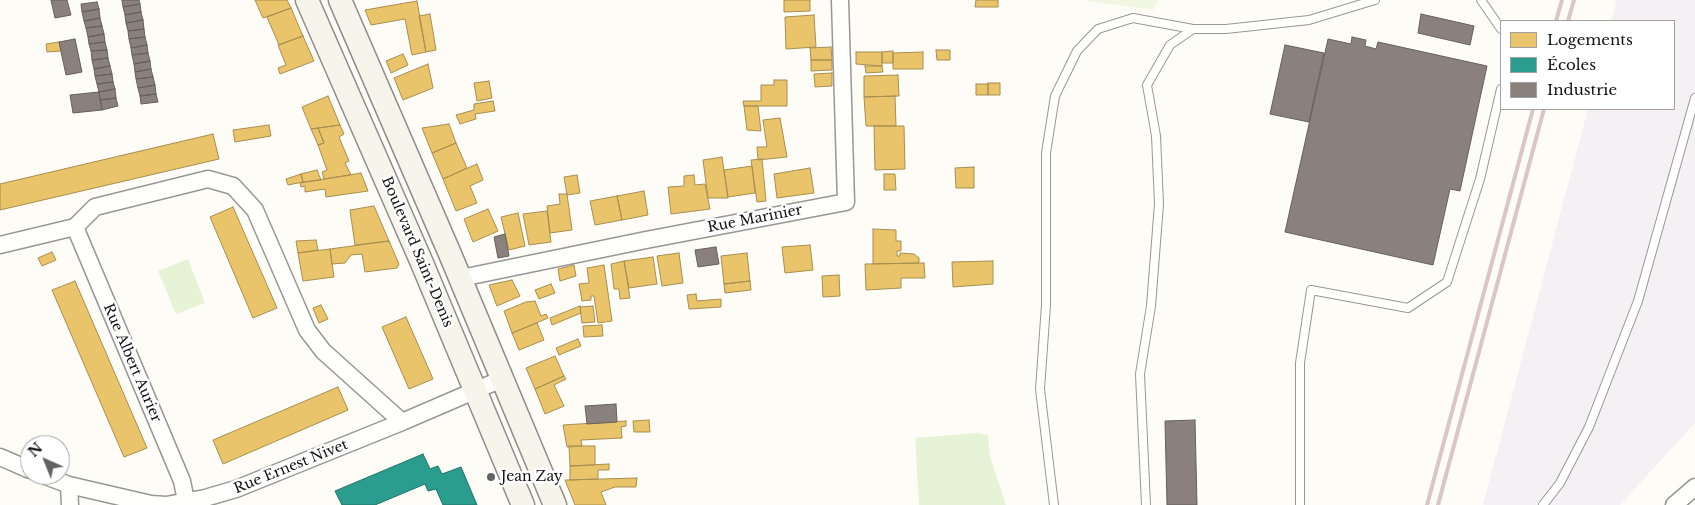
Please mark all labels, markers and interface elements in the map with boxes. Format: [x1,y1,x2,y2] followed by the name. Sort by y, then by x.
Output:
[1500,20,1675,110] legend
[1547,30,1633,49] text: Logements
[1547,55,1596,74] text: Écoles
[1547,80,1617,99] text: Industrie
[378,174,456,330] street label: Boulevard Saint-Denis
[706,202,804,236] street label: Rue Marinier
[99,301,165,425] street label: Rue Albert Aurier
[20,435,70,485] north arrow
[232,436,350,498] street label: Rue Ernest Nivet
[24,439,46,461] text: N
[501,469,563,485] place label: Jean Zay
[485,471,497,483] marker: Jean Zay

